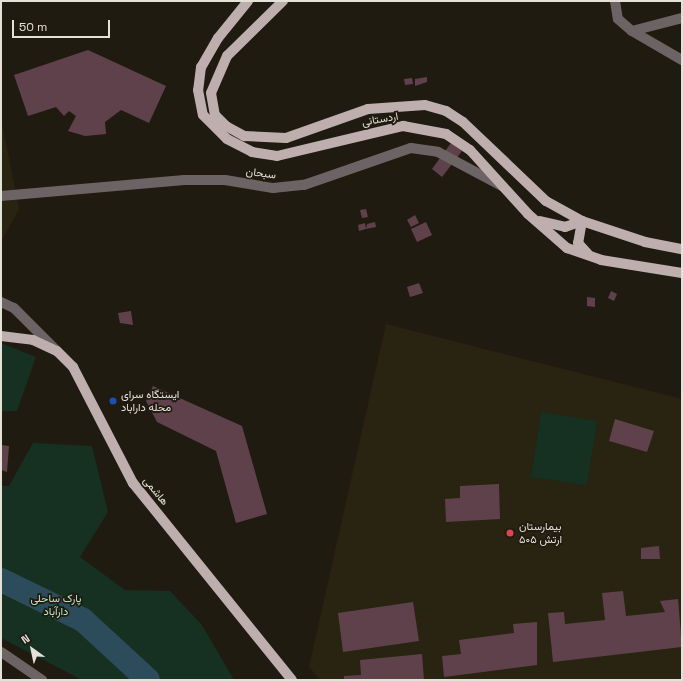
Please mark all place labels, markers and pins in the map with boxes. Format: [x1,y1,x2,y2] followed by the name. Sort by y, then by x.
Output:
[121,388,179,414] place label: ایستگاه سرای محله داراباد
[108,396,118,406] marker: ایستگاه سرای محله داراباد
[519,520,562,546] place label: بیمارستان ۵۰۵ ارتش
[504,527,516,539] marker: بیمارستان ۵۰۵ ارتش

